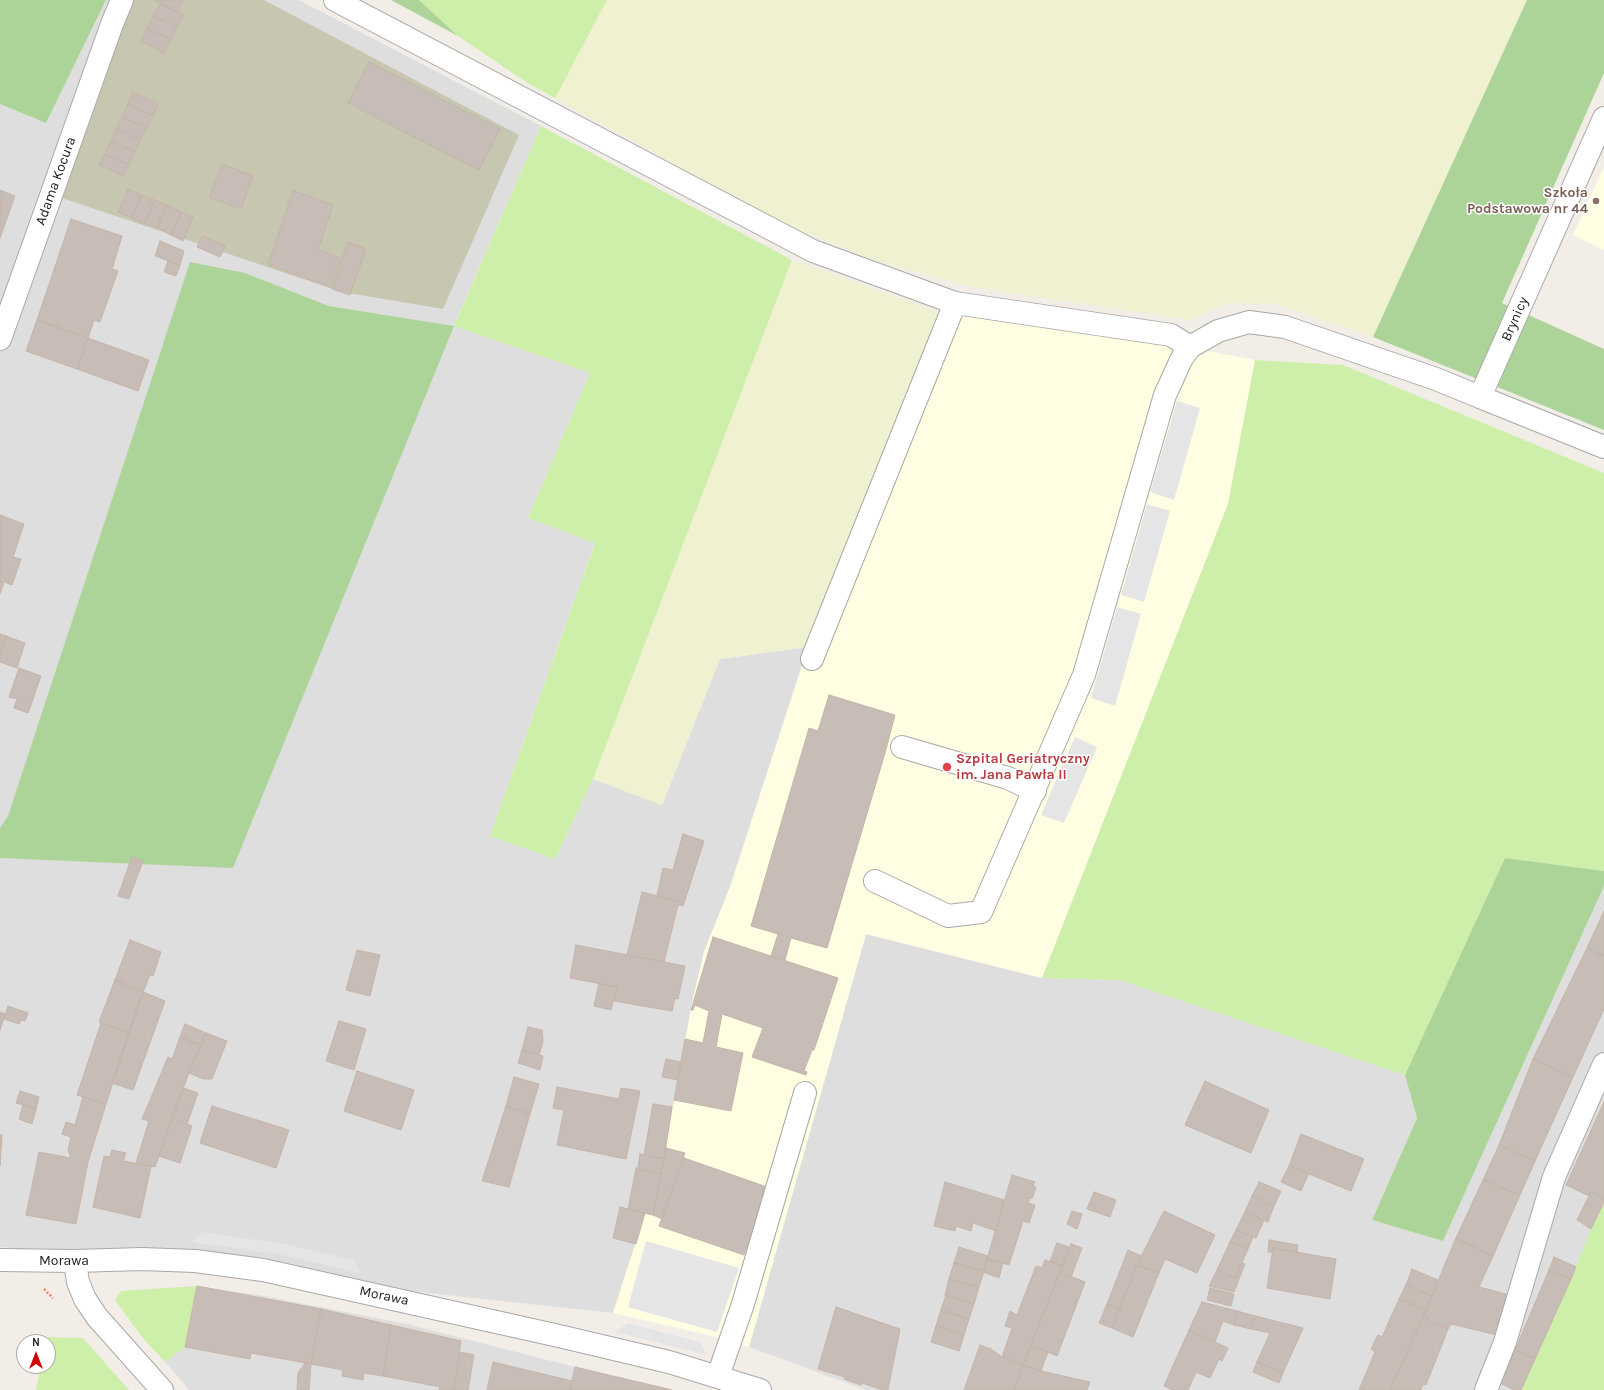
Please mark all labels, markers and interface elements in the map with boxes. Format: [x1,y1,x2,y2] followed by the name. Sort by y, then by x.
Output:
[32,135,80,227] street label: Adama Kocura
[1467,185,1588,218] place label: Szkoła Podstawowa nr 44
[1591,196,1601,206] marker: Szkoła Podstawowa nr 44
[1498,294,1532,344] street label: Brynicy
[956,751,1090,784] place label: Szpital Geriatryczny im. Jana Pawła II
[941,761,953,773] marker: Szpital Geriatryczny im. Jana Pawła II
[39,1253,89,1269] street label: Morawa
[358,1283,410,1309] street label: Morawa
[16,1334,56,1374] north arrow
[32,1336,40,1349] text: N

